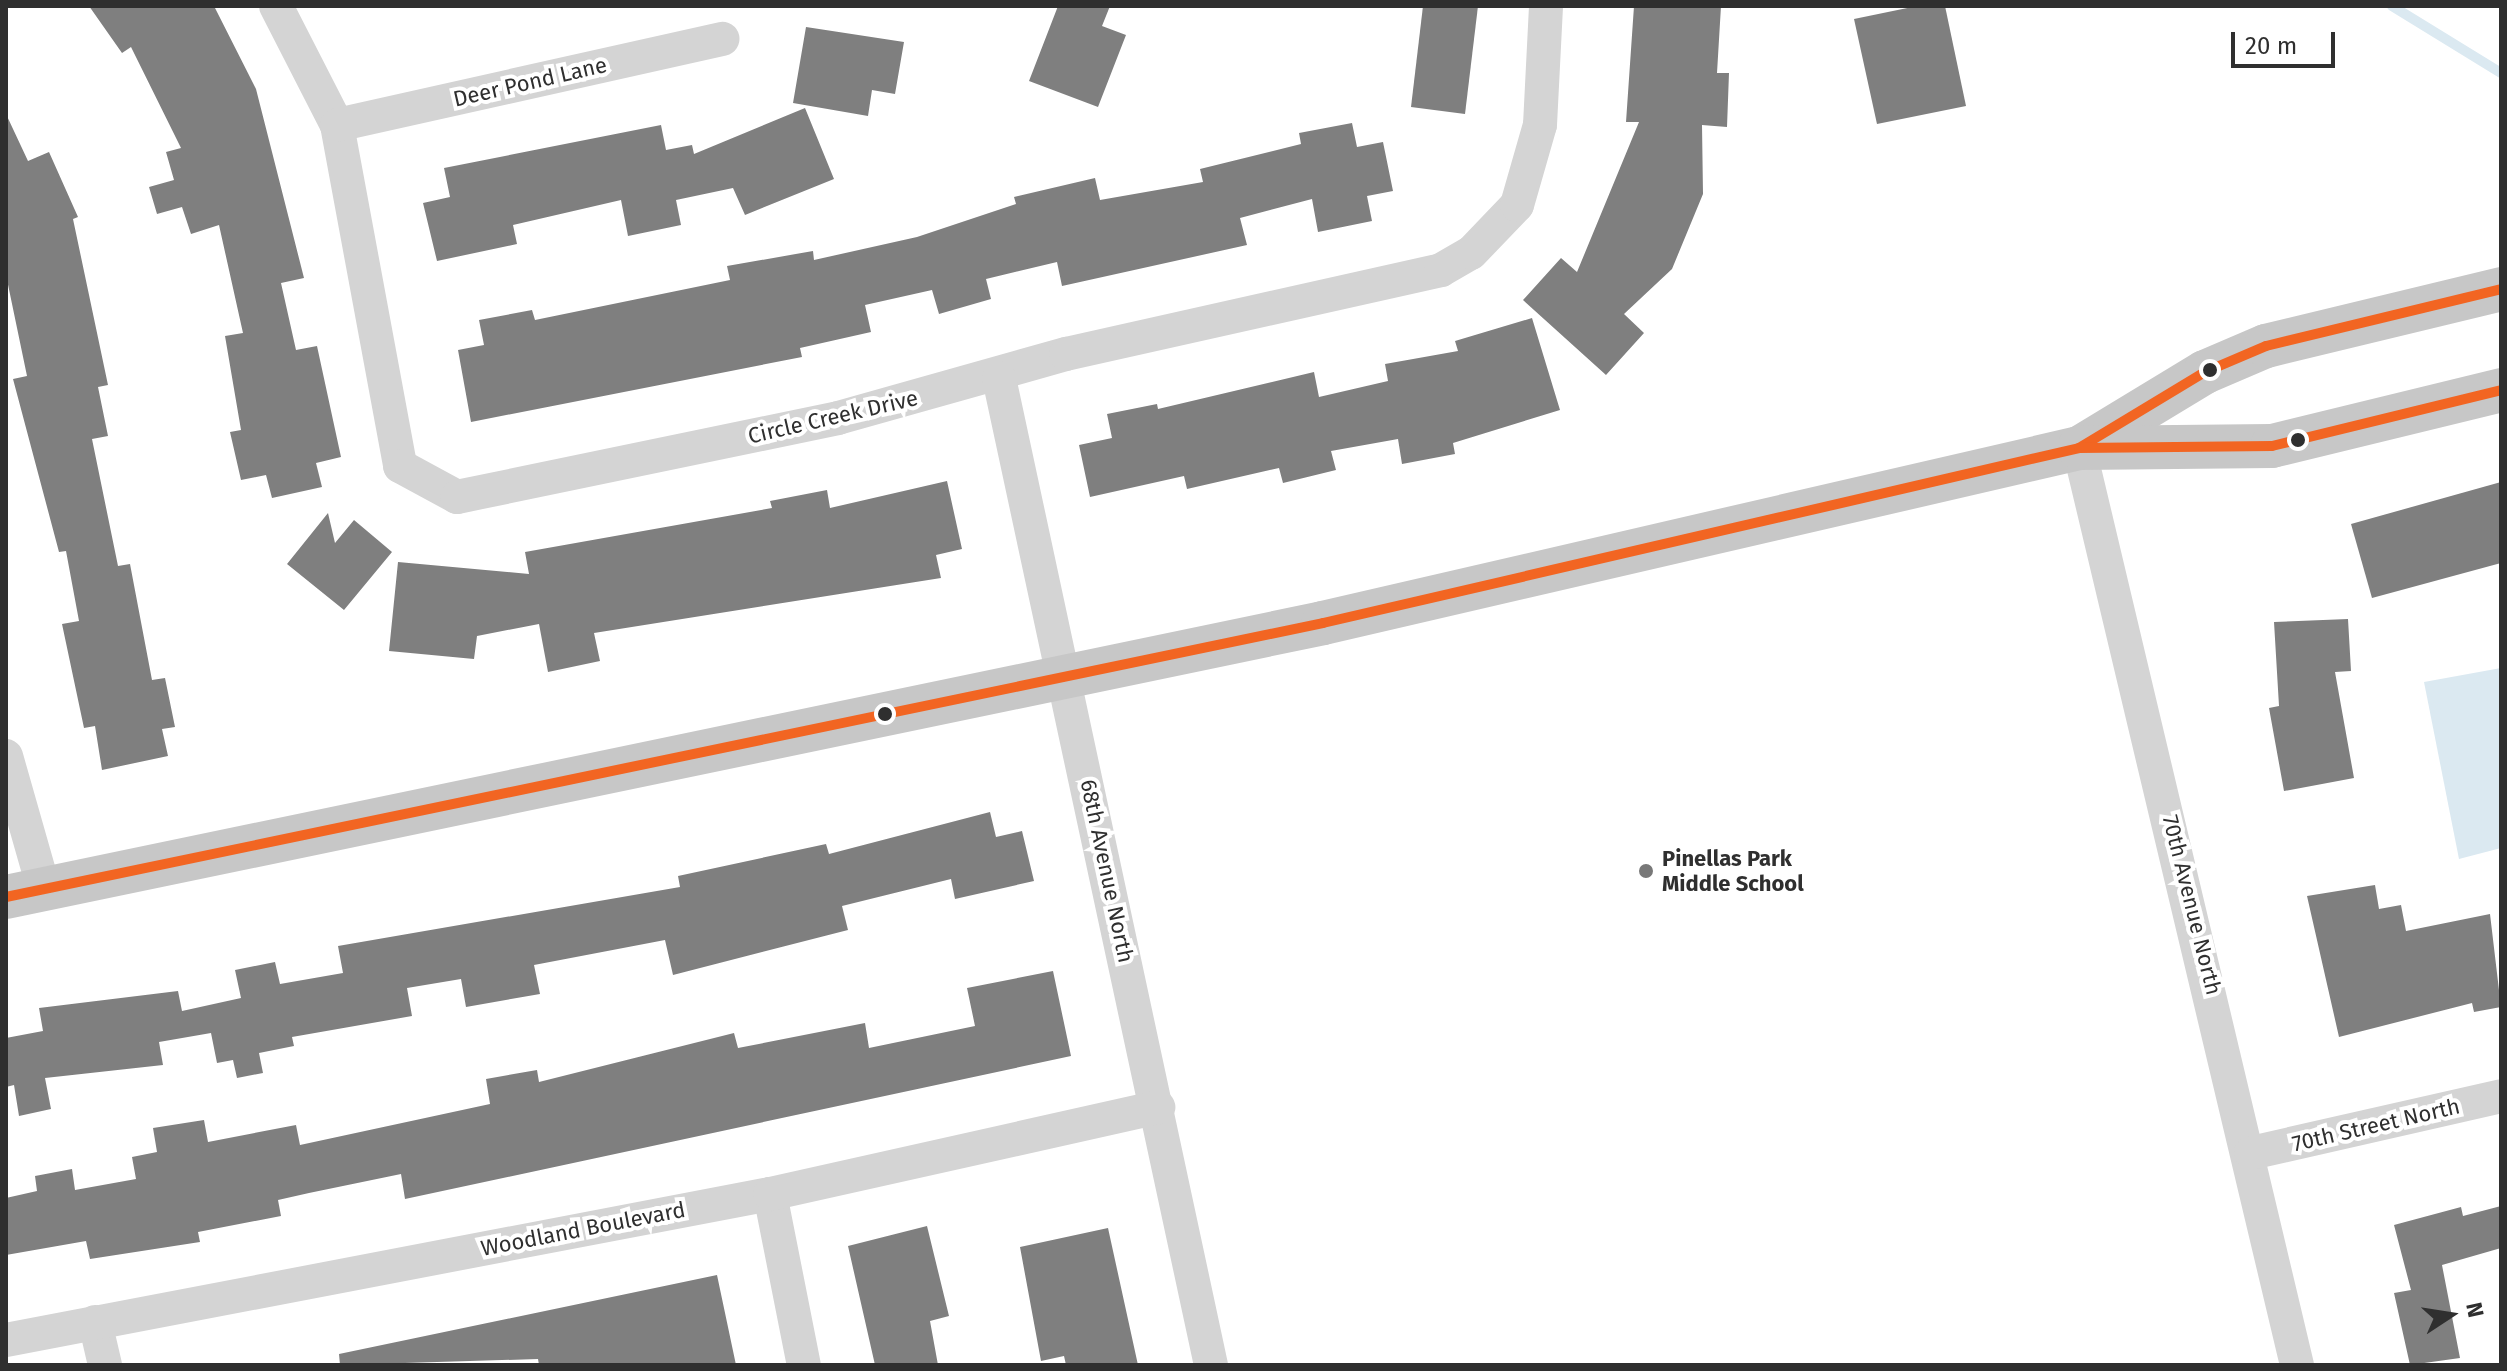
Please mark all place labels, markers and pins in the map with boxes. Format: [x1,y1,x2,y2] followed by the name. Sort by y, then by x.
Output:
[2202,362,2218,378] unlabelled marker
[2290,432,2306,448] unlabelled marker
[877,706,893,722] unlabelled marker
[1662,845,1804,896] place label: Pinellas Park Middle School
[1637,862,1655,880] marker: Pinellas Park Middle School

